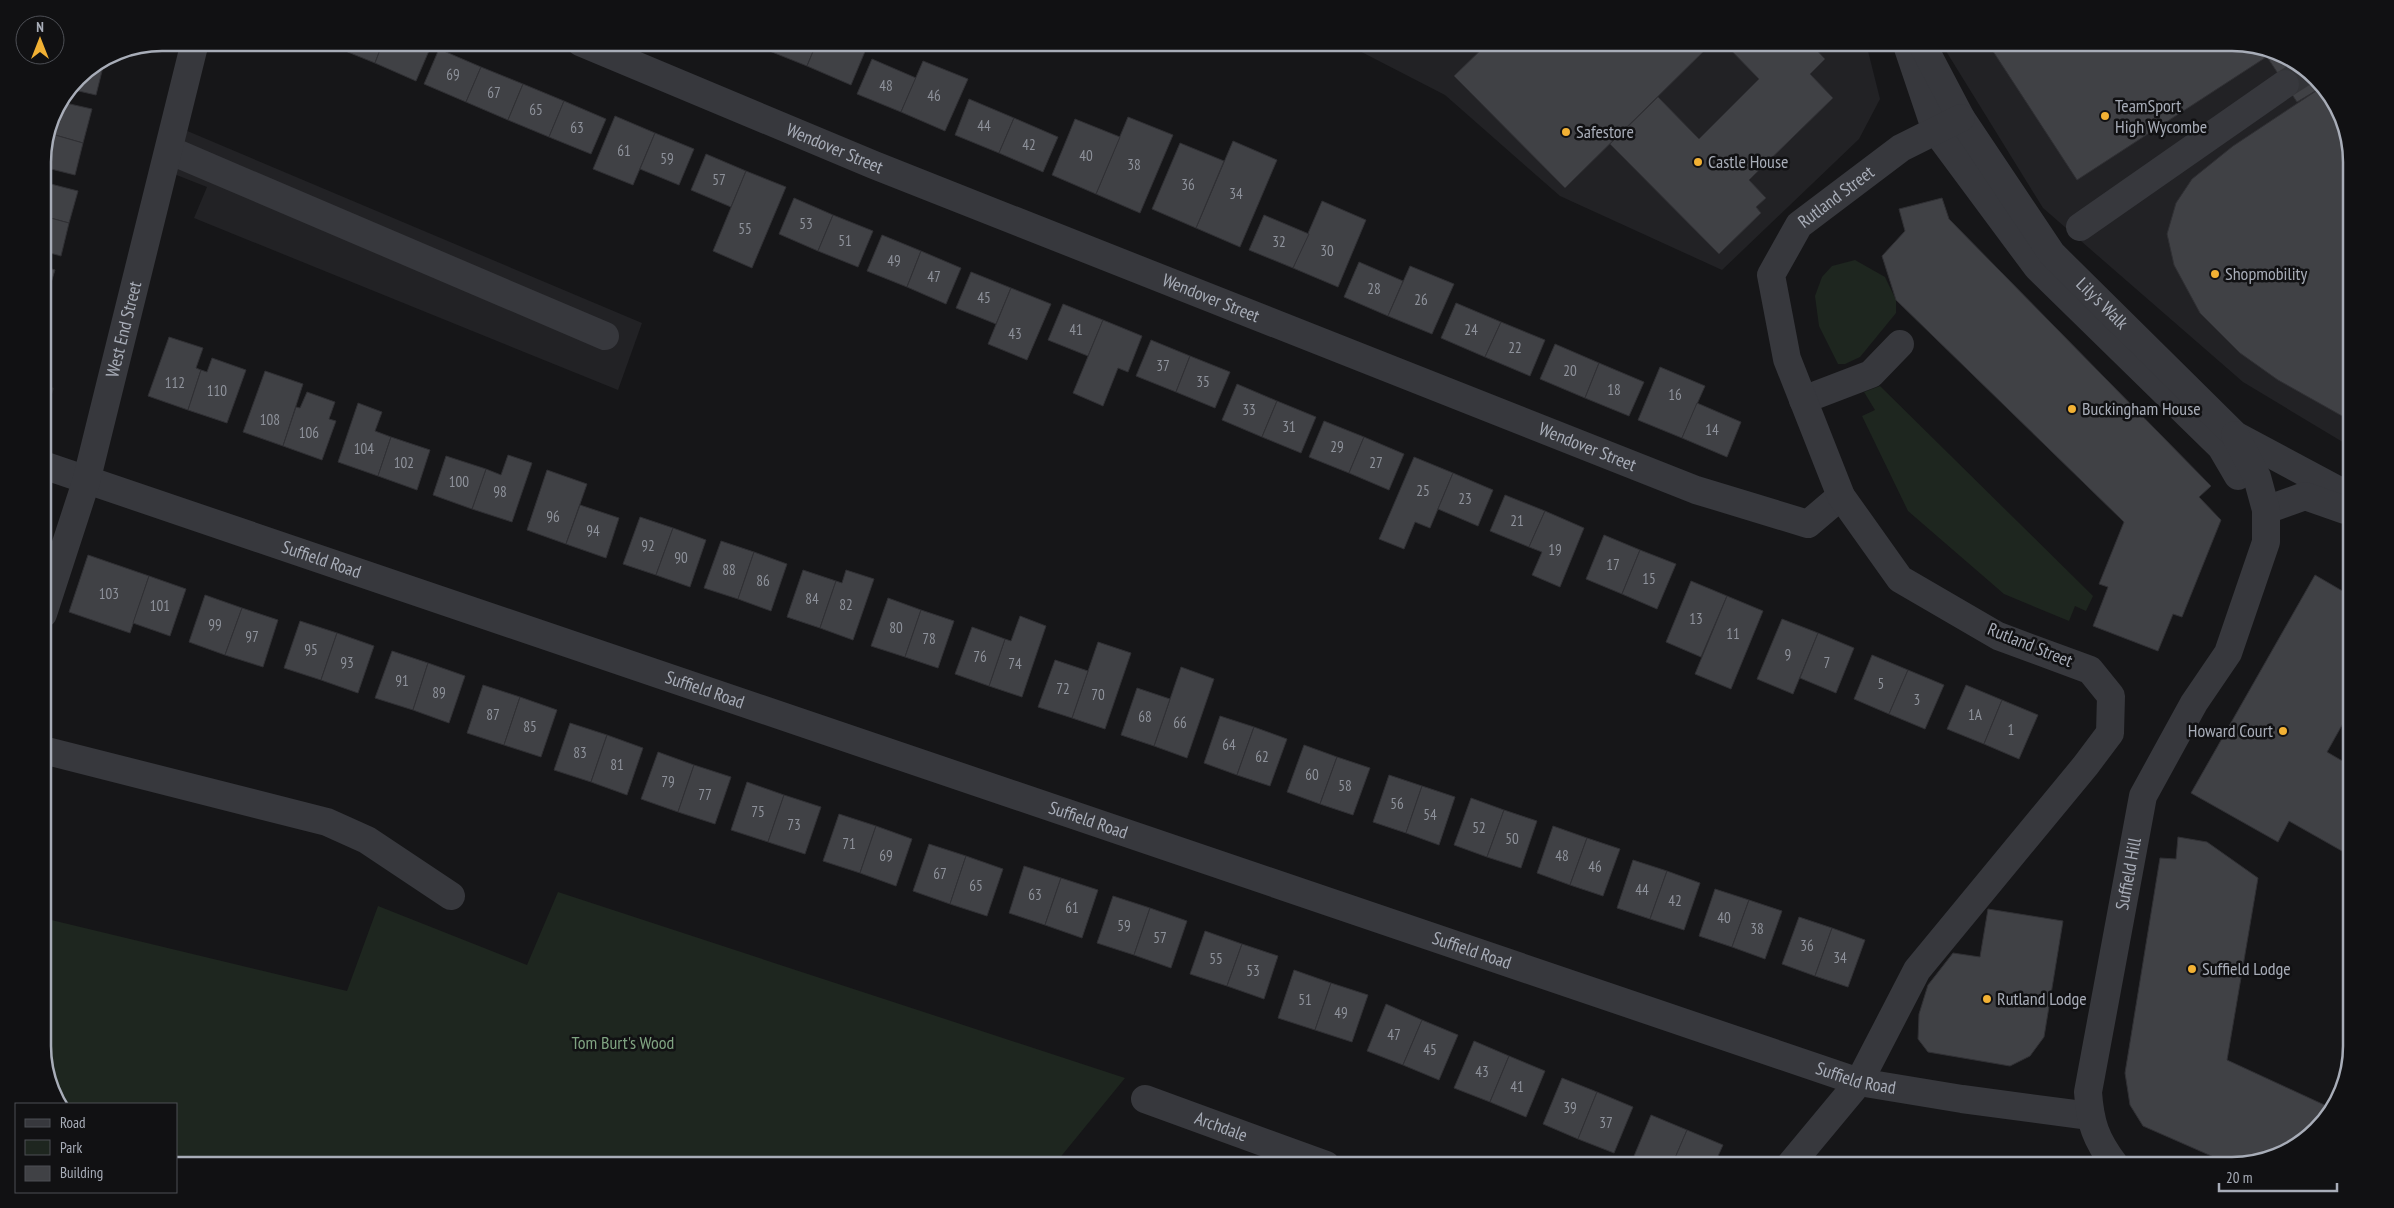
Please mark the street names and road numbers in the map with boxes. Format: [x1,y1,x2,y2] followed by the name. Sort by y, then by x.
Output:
[783,118,887,178] street label: Wendover Street
[1793,160,1879,233] street label: Rutland Street
[1159,268,1263,327] street label: Wendover Street
[2072,272,2133,334] street label: Lily's Walk
[100,279,146,380] street label: West End Street
[1536,417,1640,476] street label: Wendover Street
[279,535,364,583] street label: Suffield Road
[1984,617,2076,672] street label: Rutland Street
[662,665,748,713] street label: Suffield Road
[1046,796,1131,844] street label: Suffield Road
[2110,835,2146,912] street label: Suffield Hill
[1429,926,1514,974] street label: Suffield Road
[1813,1056,1898,1099] street label: Suffield Road
[1192,1106,1251,1146] street label: Archdale

